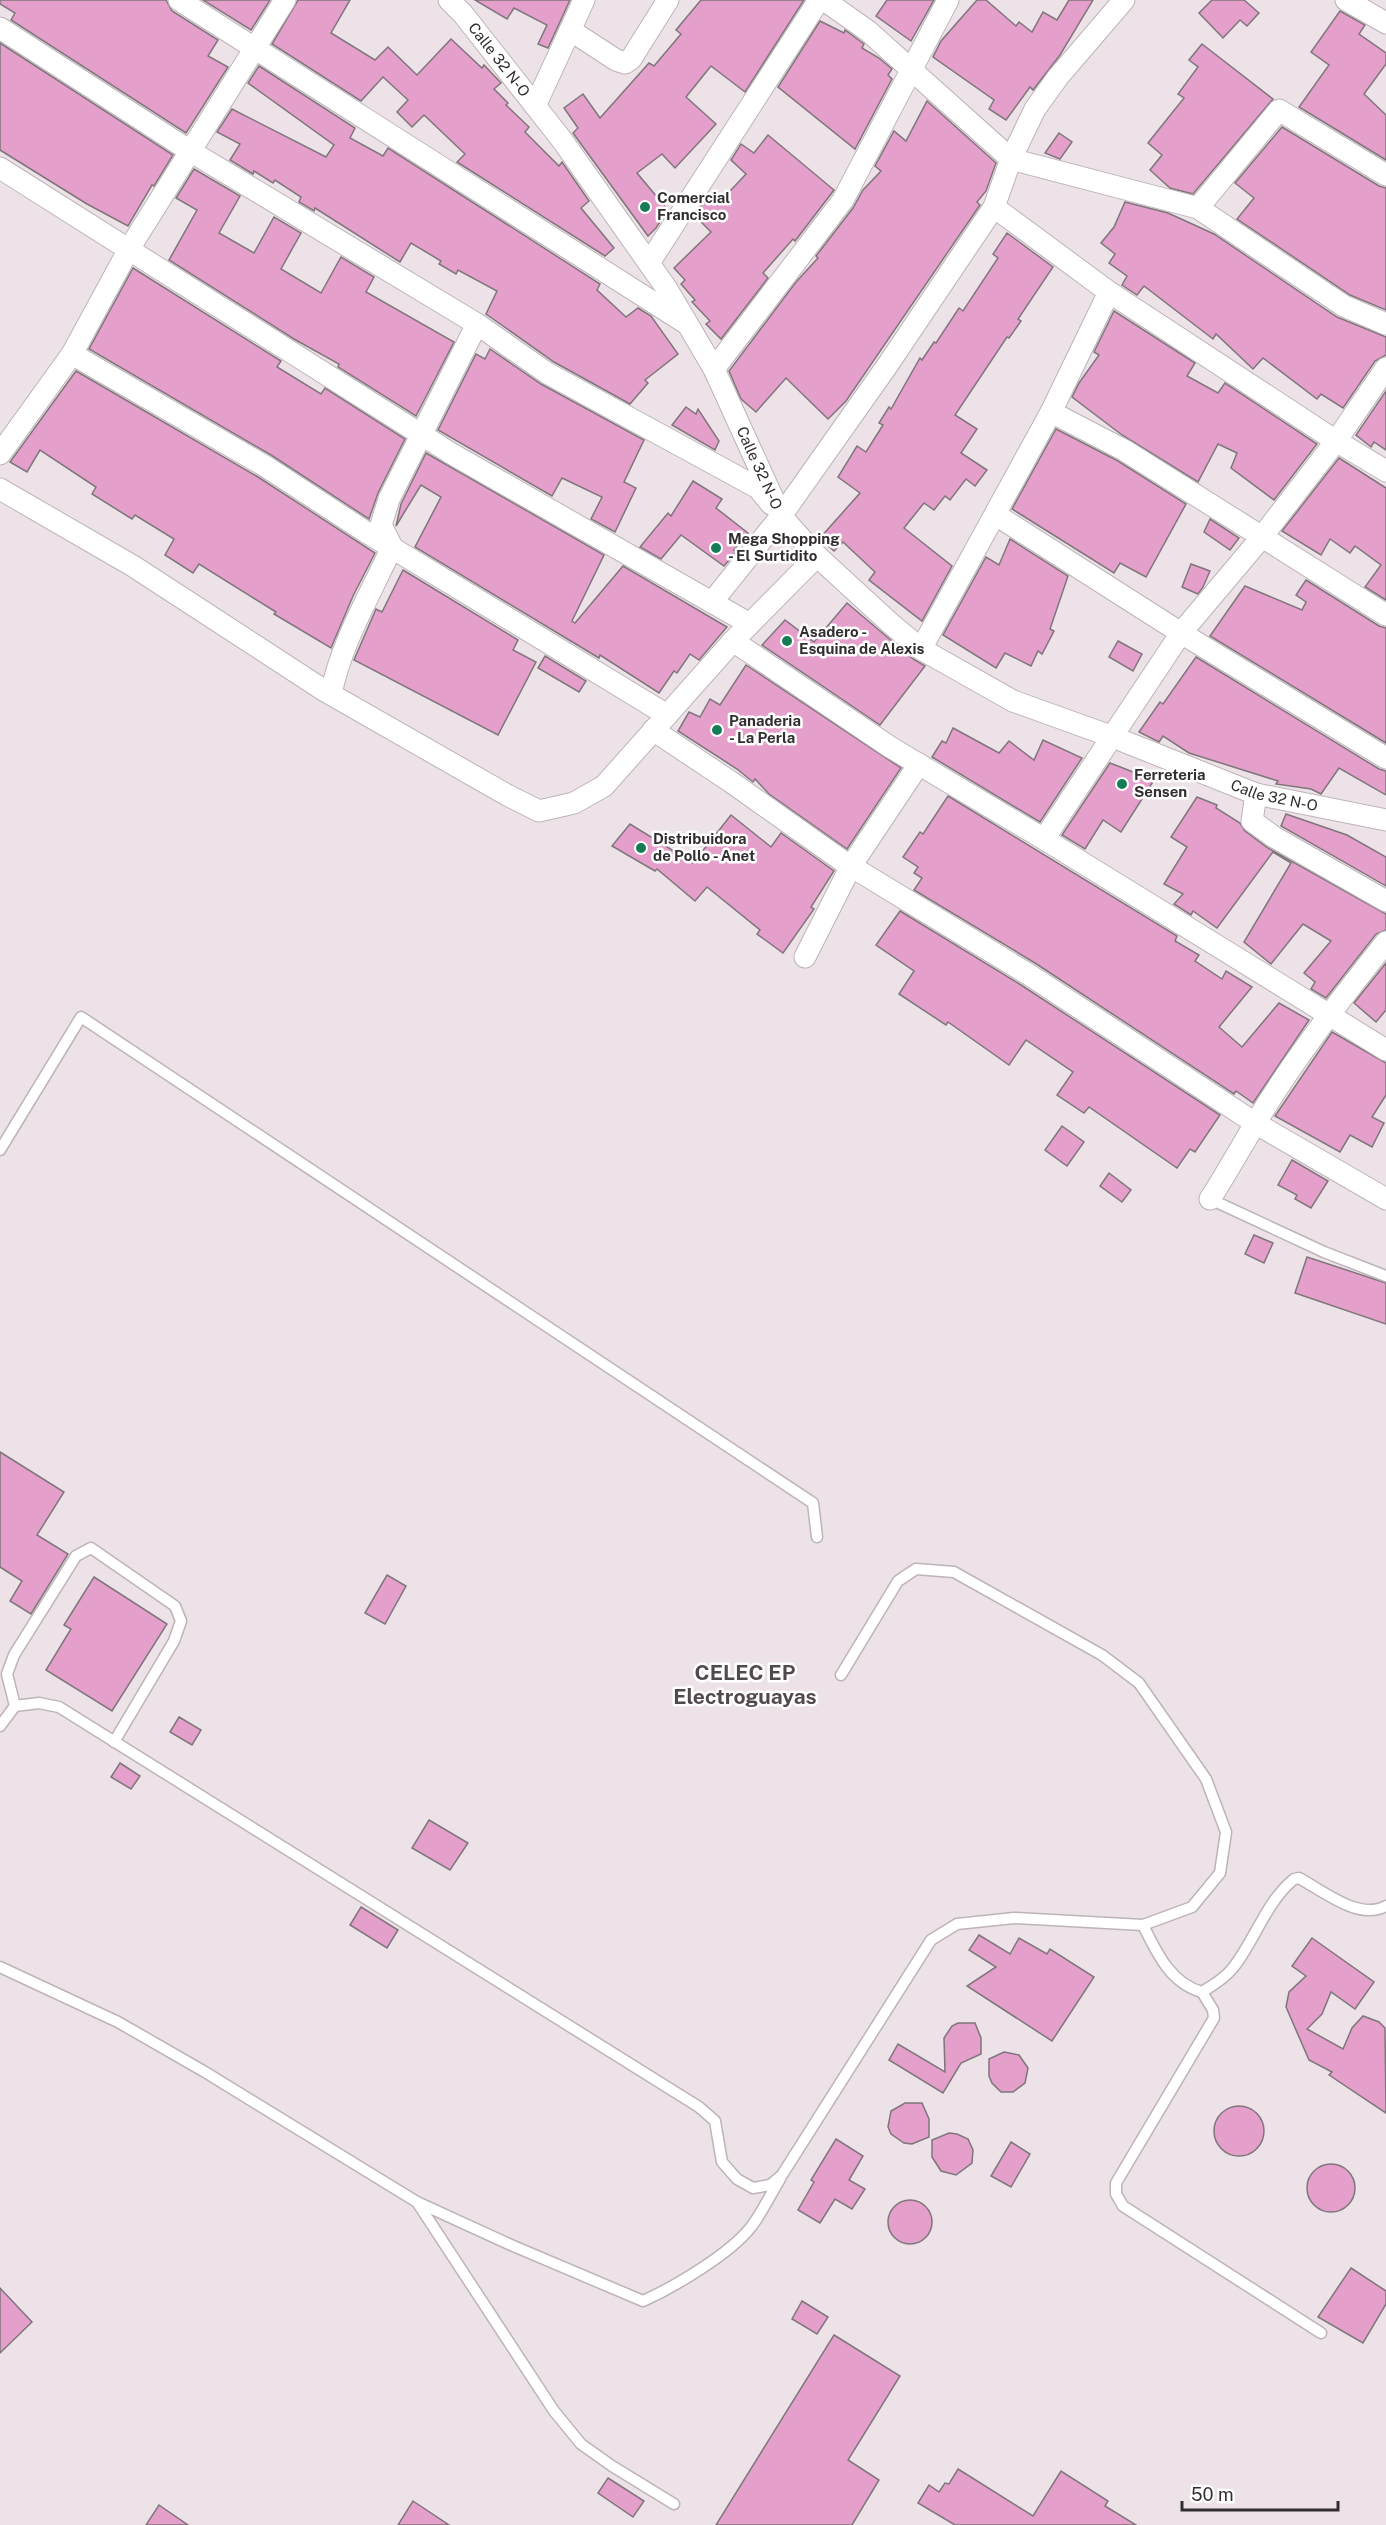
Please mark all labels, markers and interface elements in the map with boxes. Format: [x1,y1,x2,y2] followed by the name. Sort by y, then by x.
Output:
[465,19,534,100] street label: Calle 32 N-O
[657,189,730,223] place label: Comercial Francisco
[638,200,652,214] marker: Comercial Francisco
[733,424,786,512] street label: Calle 32 N-O
[728,530,840,564] place label: Mega Shopping - El Surtidito
[709,541,723,555] marker: Mega Shopping - El Surtidito
[799,623,924,657] place label: Asadero - Esquina de Alexis
[780,634,794,648] marker: Asadero - Esquina de Alexis
[729,712,801,746] place label: Panaderia - La Perla
[710,723,724,737] marker: Panaderia - La Perla
[1134,766,1206,800] place label: Ferreteria Sensen
[1228,776,1319,814] street label: Calle 32 N-O
[1115,777,1129,791] marker: Ferreteria Sensen
[653,830,755,864] place label: Distribuidora de Pollo - Anet
[634,841,648,855] marker: Distribuidora de Pollo - Anet
[673,1660,817,1709] district label: CELEC EP Electroguayas
[1182,2474,1338,2512] scale bar
[1191,2484,1234,2505] text: 50 m

